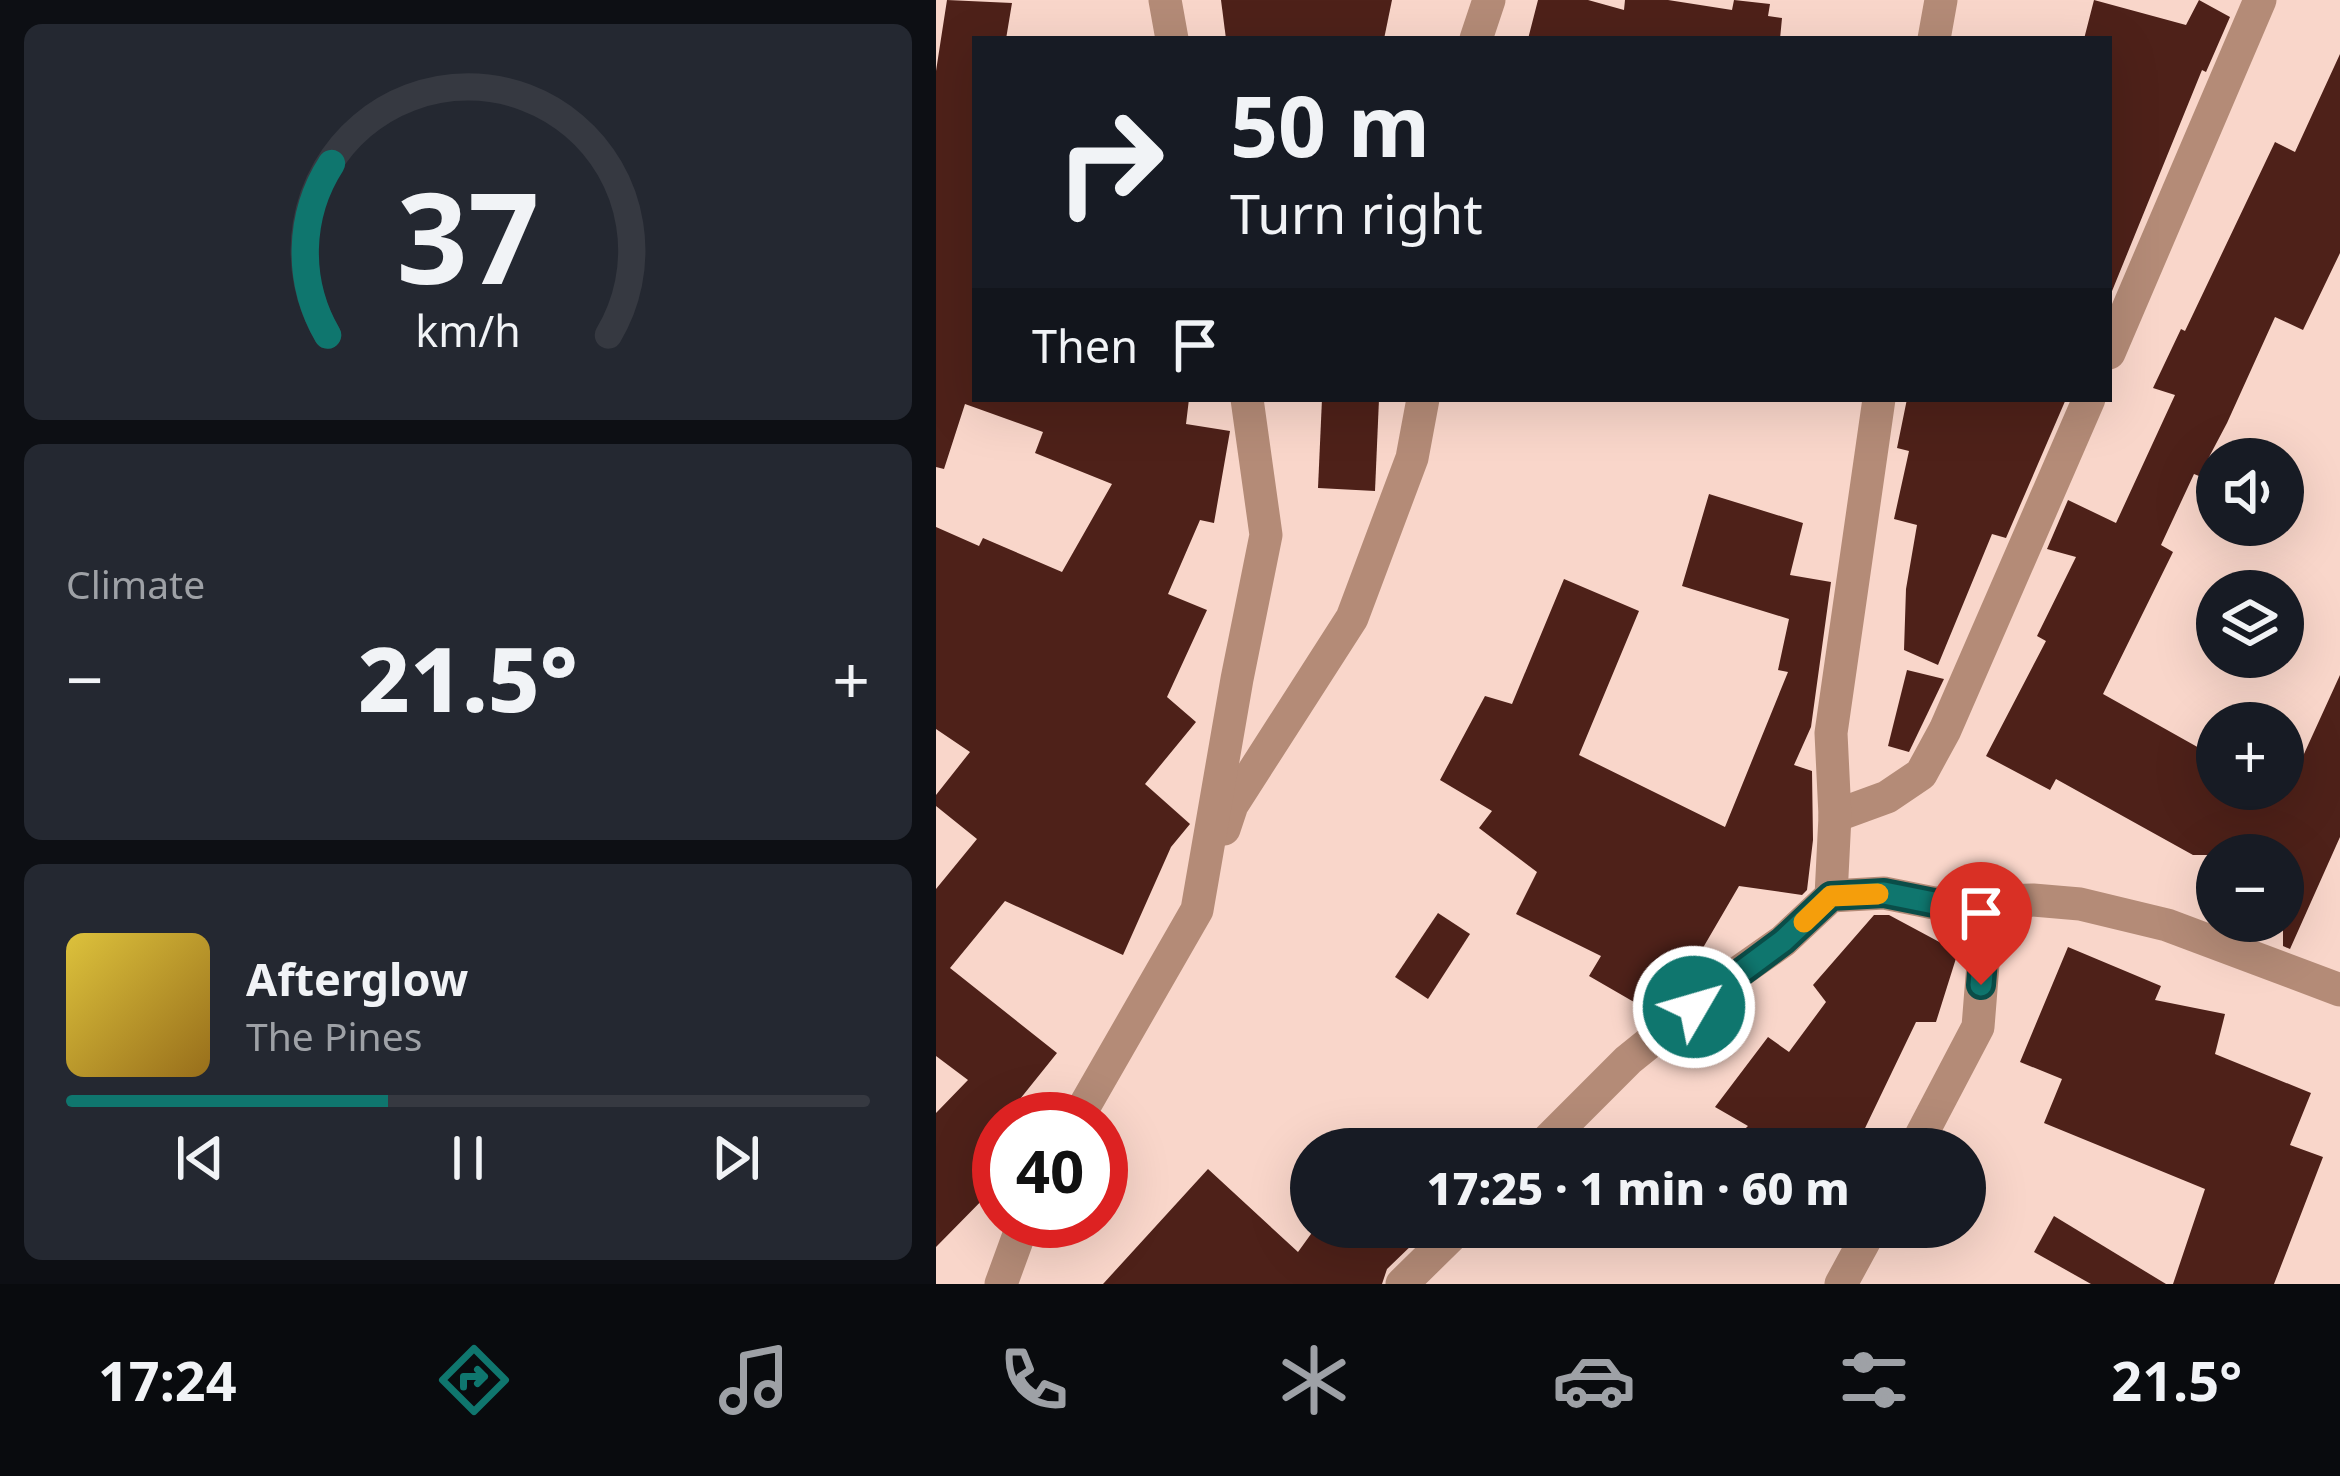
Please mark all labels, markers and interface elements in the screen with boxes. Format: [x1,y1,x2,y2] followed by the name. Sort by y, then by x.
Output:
[1230,67,1430,182] text: 50 m
[1032,84,1188,240] icon: right
[397,151,539,321] text: 37
[1230,176,1483,250] text: Turn right
[415,301,521,360] text: km/h
[1162,312,1228,378] icon: arrive
[1032,315,1138,376] text: Then
[2196,438,2304,942] map controls
[2196,438,2304,546] button: sound
[66,557,205,610] text: Climate
[2196,570,2304,678] button: layers
[358,616,578,738] text: 21.5°
[66,633,104,723] text: −
[832,633,870,723] text: +
[2196,702,2304,810] button: +
[2196,834,2304,942] button: −
[1930,862,2032,985] pin
[1948,880,2014,946] icon: arrive
[1631,944,1757,1070] position arrow
[246,948,468,1009] text: Afterglow
[246,1009,422,1062] text: The Pines
[972,1092,1128,1248] speed limit sign: 40
[167,1125,233,1191] icon: previous
[435,1125,501,1191] icon: pause
[703,1125,769,1191] icon: next
[1426,1157,1850,1218] text: 17:25 · 1 min · 60 m
[432,1338,516,1422] icon: directions
[712,1338,796,1422] icon: music
[992,1338,1076,1422] icon: phone
[1272,1338,1356,1422] icon: climate
[1552,1338,1636,1422] icon: car
[1832,1338,1916,1422] icon: filters
[98,1343,237,1417] text: 17:24
[2111,1343,2242,1417] text: 21.5°

